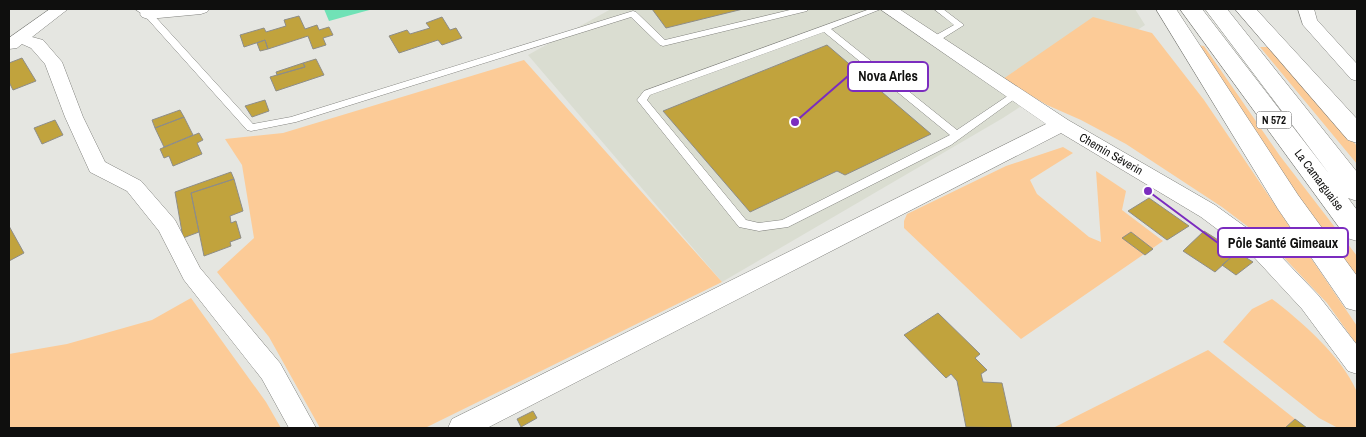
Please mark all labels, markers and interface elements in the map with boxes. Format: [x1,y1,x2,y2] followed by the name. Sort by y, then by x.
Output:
[848,62,928,91] callout: Nova Arles
[858,67,918,85] text: Nova Arles
[1256,112,1292,128] road number: N 572
[1076,129,1146,179] street label: Chemin Séverin
[1291,146,1347,214] street label: La Camarguaise
[1218,228,1348,257] callout: Pôle Santé Gimeaux
[1228,234,1339,252] text: Pôle Santé Gimeaux

